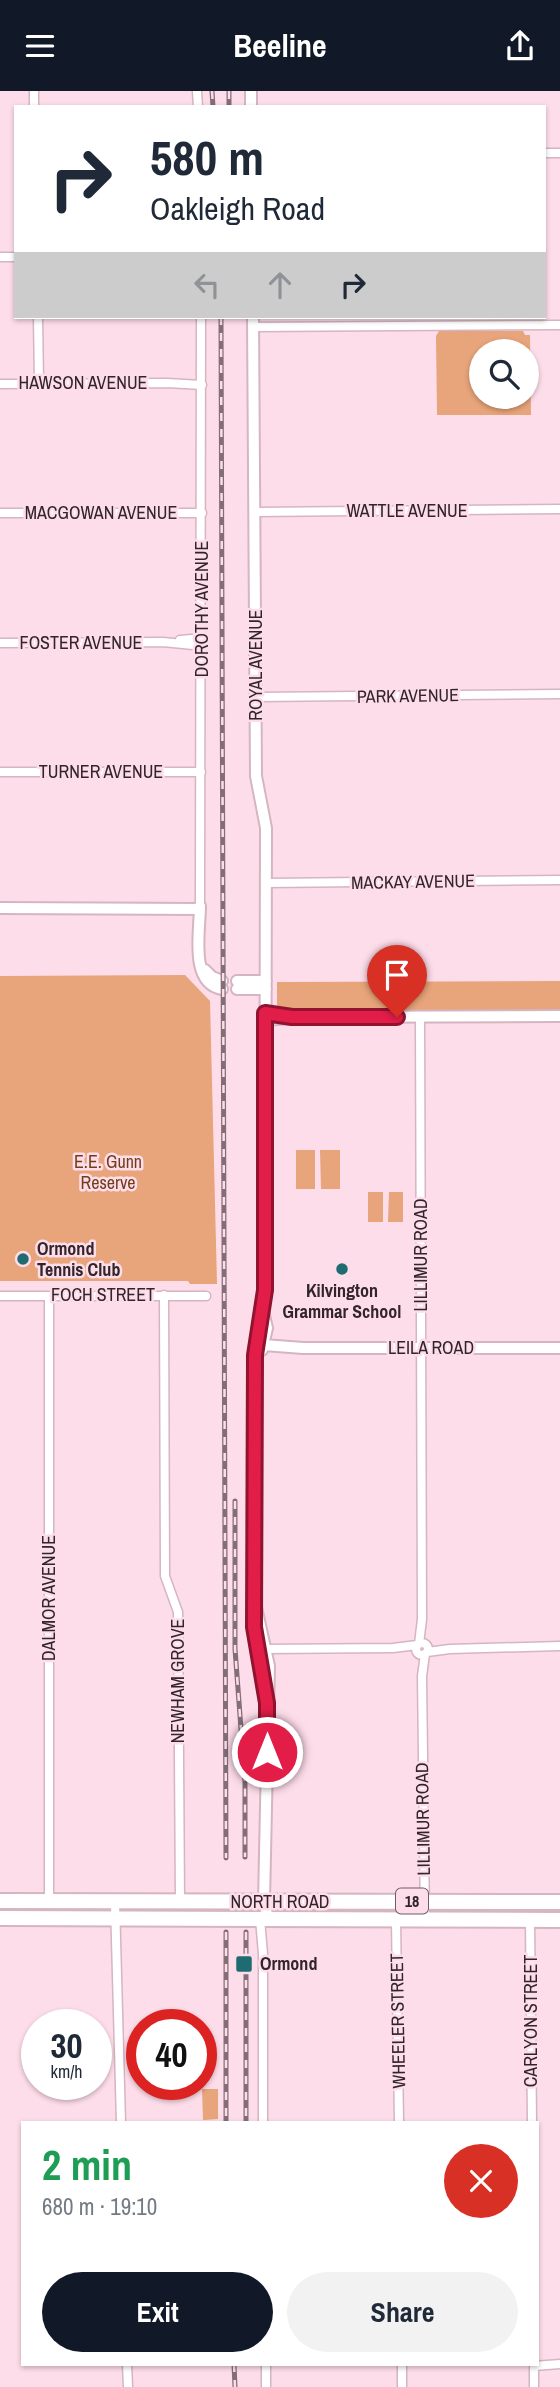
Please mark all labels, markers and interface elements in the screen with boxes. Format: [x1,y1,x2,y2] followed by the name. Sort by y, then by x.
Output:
[233,24,327,67] text: Beeline
[21,27,59,65] icon: menu
[501,27,539,65] icon: share
[150,124,264,190] text: 580 m
[35,133,126,224] icon: right
[150,187,325,230] text: Oakleigh Road
[188,266,226,304] icon: left
[261,266,299,304] icon: ahead
[334,266,372,304] icon: right
[469,339,539,409] map controls
[469,339,539,409] button: search
[19,370,147,395] street label: HAWSON AVENUE
[346,498,468,523] street label: WATTLE AVENUE
[25,500,177,525] street label: MACGOWAN AVENUE
[189,541,214,677] street label: DOROTHY AVENUE
[243,609,268,721] street label: ROYAL AVENUE
[20,630,142,655] street label: FOSTER AVENUE
[357,682,459,709] street label: PARK AVENUE
[39,759,163,784] street label: TURNER AVENUE
[351,868,475,895] street label: MACKAY AVENUE
[367,945,427,1017] pin
[378,956,416,994] icon: arrive
[74,1149,142,1195] park label: E.E. Gunn Reserve
[408,1198,433,1312] street label: LILLIMUR ROAD
[37,1236,120,1282] place label: Ormond Tennis Club
[15,1251,31,1267] marker: Ormond Tennis Club
[334,1261,350,1277] marker: Kilvington Grammar School
[283,1278,401,1324] place label: Kilvington Grammar School
[51,1282,155,1307] street label: FOCH STREET
[388,1335,474,1360] street label: LEILA ROAD
[36,1535,61,1661] street label: DALMOR AVENUE
[165,1619,190,1743] street label: NEWHAM GROVE
[230,1715,304,1789] position arrow
[409,1762,436,1876] street label: LILLIMUR ROAD
[231,1889,329,1914] street label: NORTH ROAD
[396,1889,428,1913] road number: 18
[260,1951,317,1976] place label: Ormond
[384,1953,411,2089] street label: WHEELER STREET
[234,1954,254,1974] marker: Ormond
[518,1955,543,2087] street label: CARLYON STREET
[126,2009,217,2100] speed limit sign: 40
[51,2022,82,2069] text: 30
[51,2059,83,2084] text: km/h
[42,2137,132,2193] text: 2 min
[444,2144,518,2218] button: close
[42,2191,157,2222] text: 680 m · 19:10
[42,2272,273,2352] button: Exit
[287,2272,518,2352] button: Share

